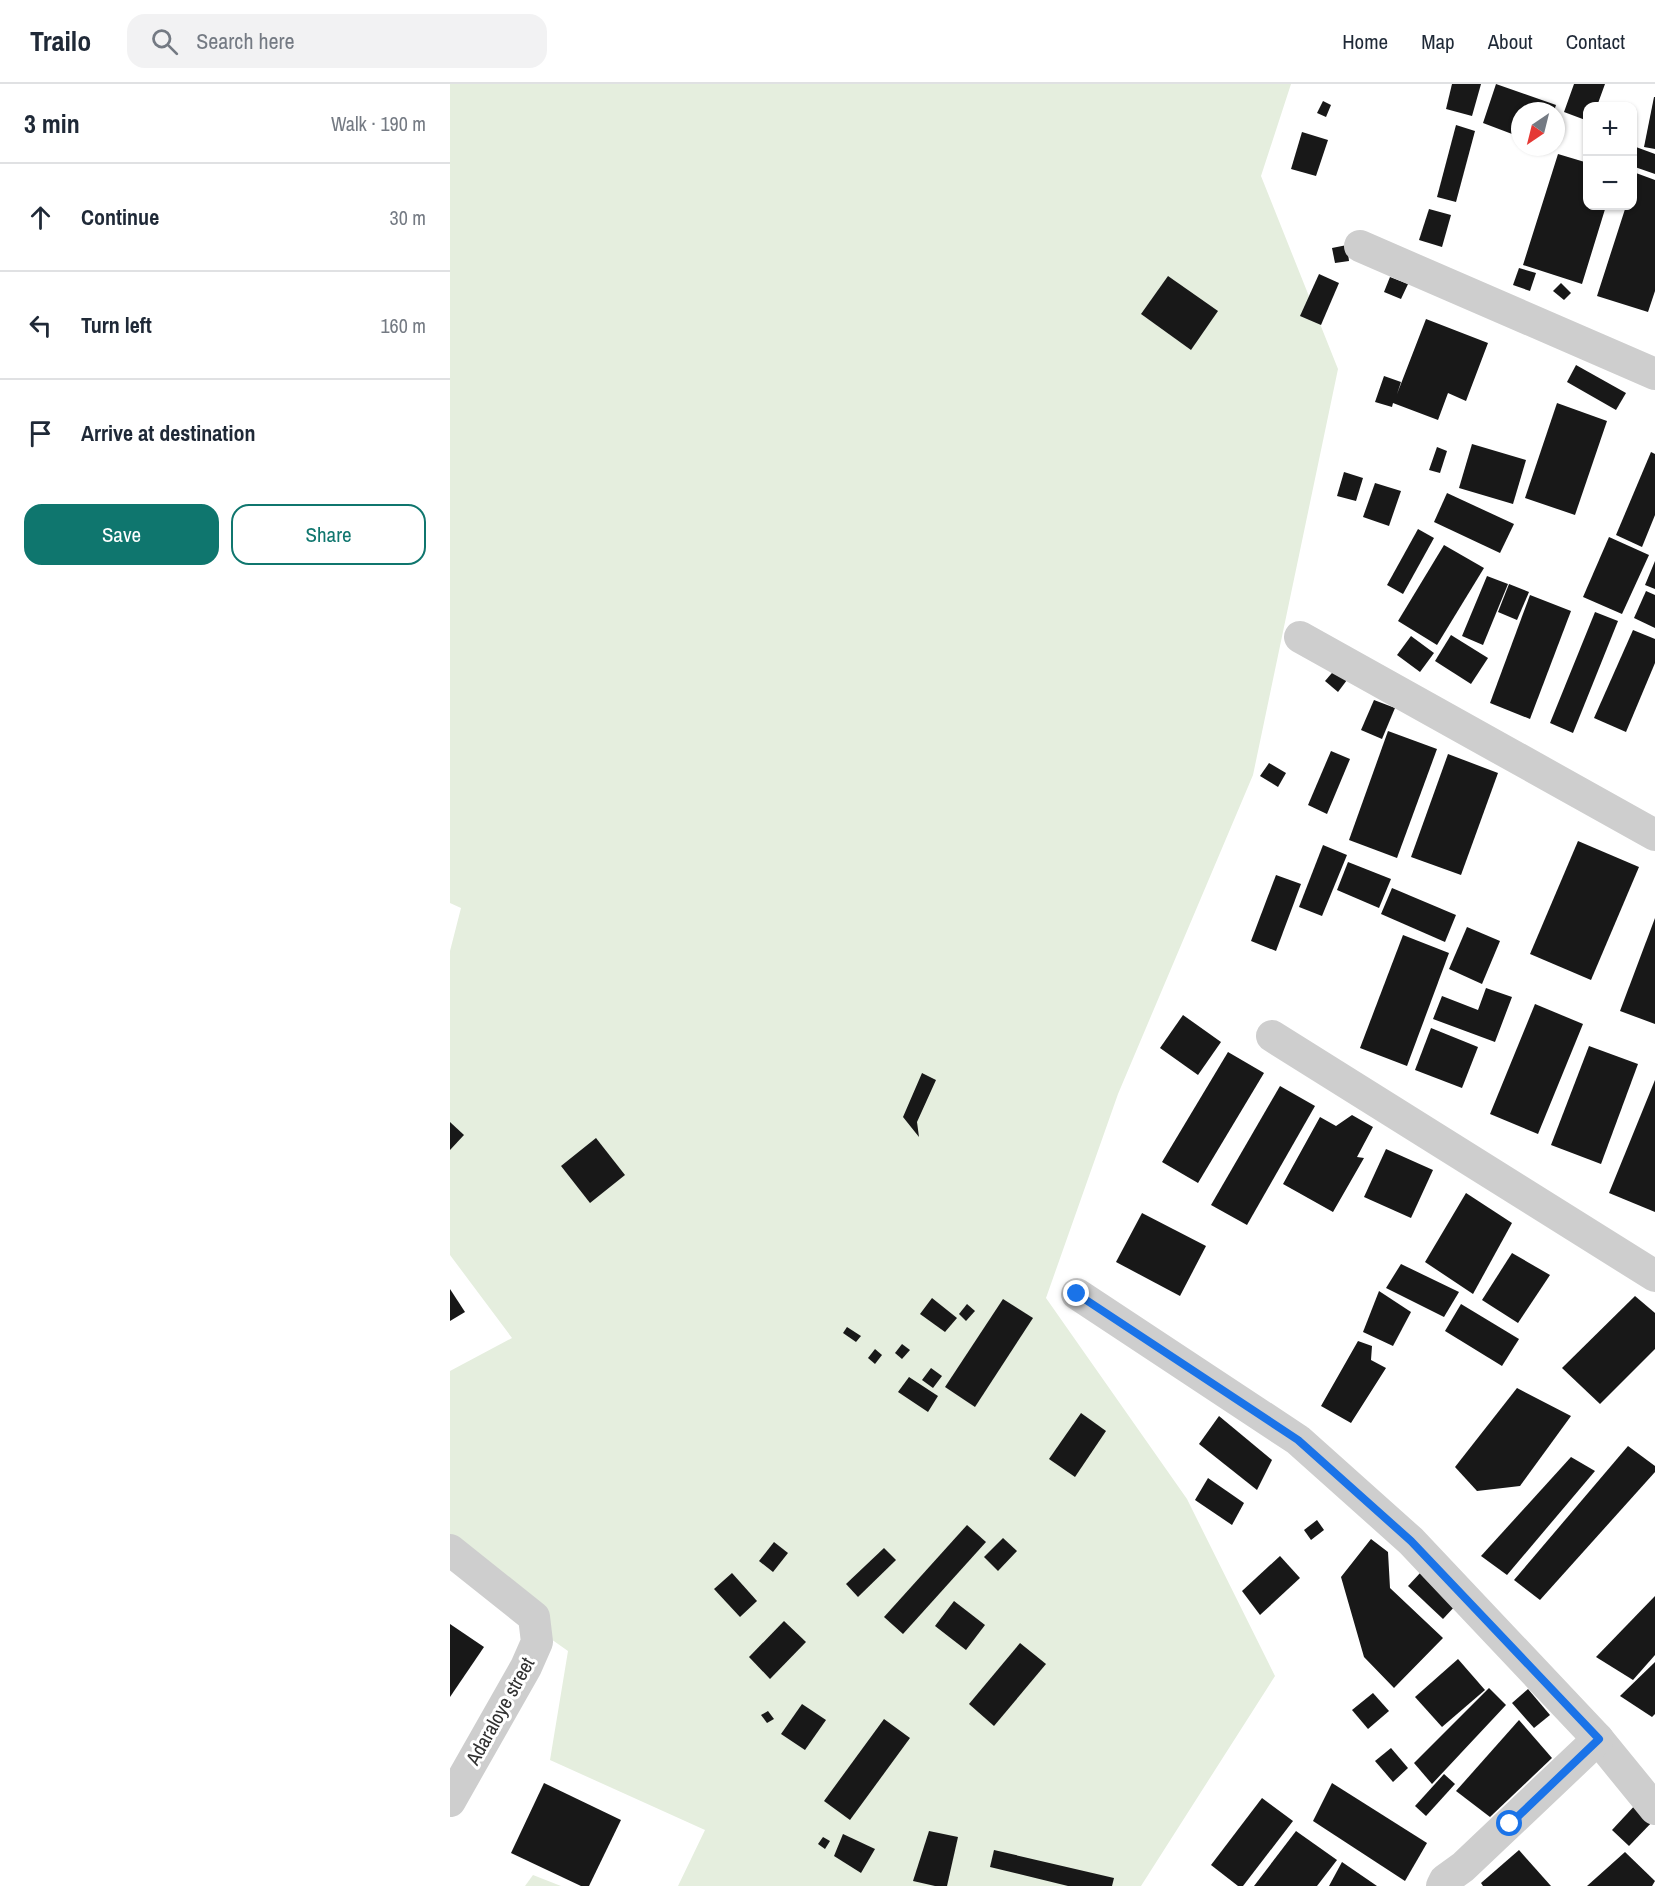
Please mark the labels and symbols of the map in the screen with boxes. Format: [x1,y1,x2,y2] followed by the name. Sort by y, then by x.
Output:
[1511,102,1565,156] north arrow
[1063,1280,1089,1306] route end
[458,1652,541,1770] street label: Adaraloye street
[1496,1810,1522,1836] route start

